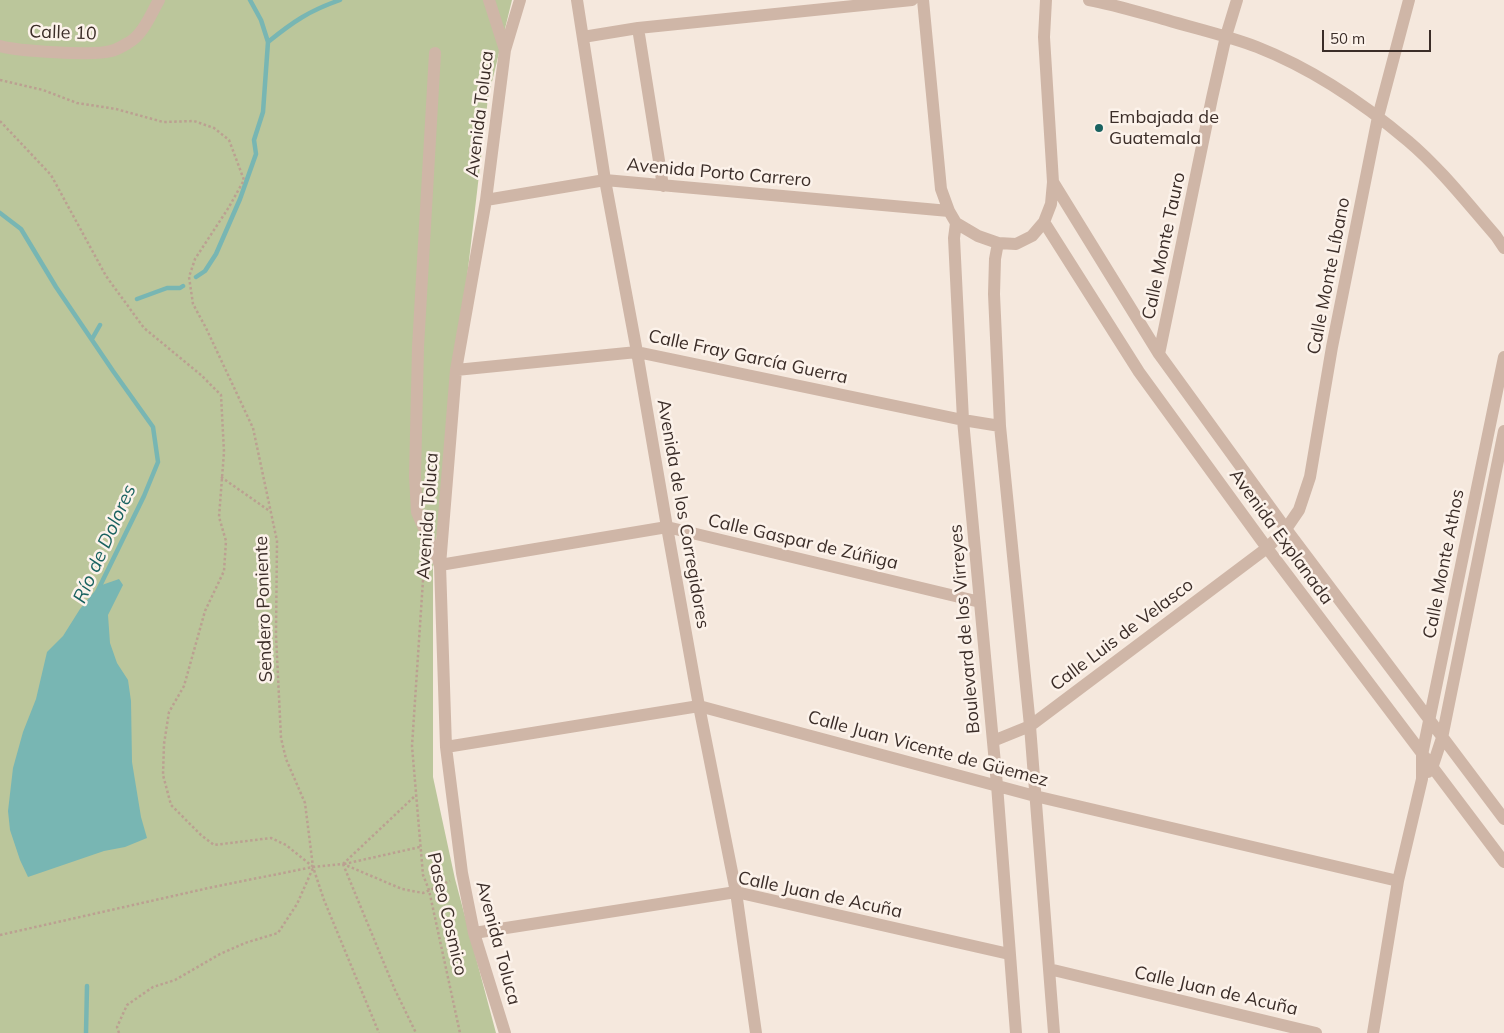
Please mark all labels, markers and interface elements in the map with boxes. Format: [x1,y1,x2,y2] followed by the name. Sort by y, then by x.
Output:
[1324,20,1433,52] scale bar
[29,21,97,45] street label: Calle 10
[1330,29,1365,48] text: 50 m
[462,50,498,178] street label: Avenida Toluca
[1109,107,1219,150] place label: Embajada de Guatemala
[1093,122,1105,134] marker: Embajada de Guatemala
[626,154,812,192] street label: Avenida Porto Carrero
[1138,170,1190,322] street label: Calle Monte Tauro
[1303,196,1355,356] street label: Calle Monte Líbano
[646,325,850,389] street label: Calle Fray García Guerra
[652,398,714,630] street label: Avenida de los Corregidores
[413,452,443,580] street label: Avenida Toluca
[1225,465,1337,609] street label: Avenida Explanada
[69,481,141,607] water label: Río de Dolores
[1419,487,1469,641] street label: Calle Monte Athos
[706,510,900,574] street label: Calle Gaspar de Zúñiga
[945,523,985,735] street label: Boulevard de los Virreyes
[251,536,277,682] street label: Sendero Poniente
[1046,574,1198,696] street label: Calle Luis de Velasco
[805,706,1051,792] street label: Calle Juan Vicente de Güemez
[422,850,472,978] street label: Paseo Cosmico
[736,867,904,923] street label: Calle Juan de Acuña
[471,879,525,1007] street label: Avenida Toluca
[1132,962,1300,1020] street label: Calle Juan de Acuña

